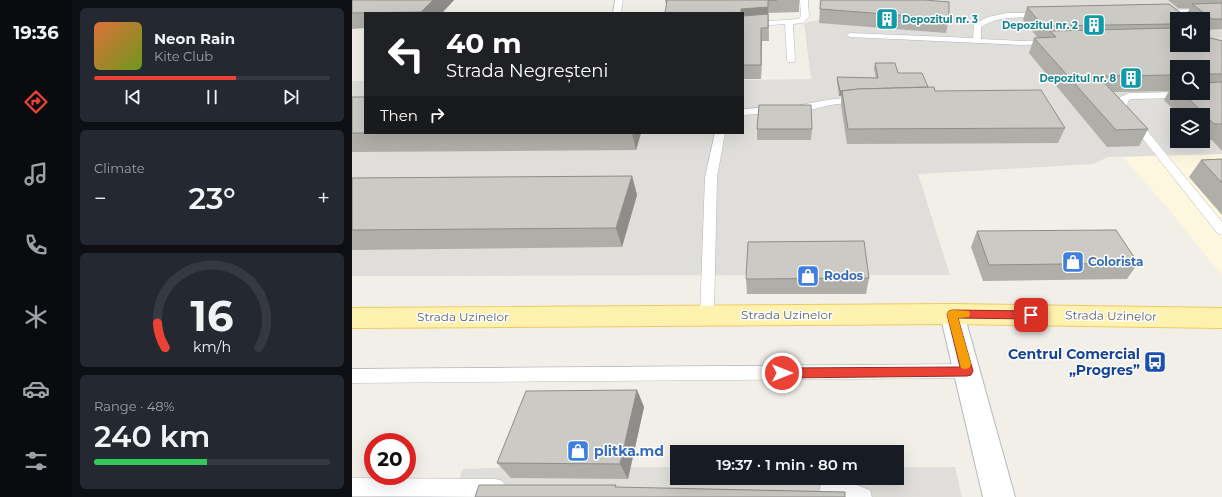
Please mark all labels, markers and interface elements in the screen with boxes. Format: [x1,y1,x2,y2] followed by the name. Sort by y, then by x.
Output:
[874,6,900,32] building icon: Depozitul nr. 3
[1081,12,1107,38] building icon: Depozitul nr. 2
[1170,12,1210,148] map controls
[1170,12,1210,52] button: sound
[902,13,978,26] place label: Depozitul nr. 3
[1002,19,1078,32] place label: Depozitul nr. 2
[13,22,59,44] text: 19:36
[446,26,522,60] text: 40 m
[380,28,432,80] icon: left
[154,29,235,48] text: Neon Rain
[154,48,213,64] text: Kite Club
[446,60,608,82] text: Strada Negreșteni
[1170,60,1210,100] button: search
[1118,65,1144,91] building icon: Depozitul nr. 8
[1039,72,1116,85] place label: Depozitul nr. 8
[122,86,144,108] icon: previous
[201,86,223,108] icon: pause
[280,86,302,108] icon: next
[22,88,50,116] icon: directions
[426,104,448,126] icon: right
[380,106,418,125] text: Then
[1170,108,1210,148] button: layers
[22,160,50,188] icon: music
[94,160,145,176] text: Climate
[188,180,236,217] text: 23°
[94,185,107,212] text: −
[317,185,330,212] text: +
[22,231,50,259] icon: phone
[1060,249,1086,275] shop icon: Colorista
[1088,254,1143,269] place label: Colorista
[795,263,821,289] shop icon: Rodos
[824,268,864,283] place label: Rodos
[191,290,233,340] text: 16
[1014,298,1048,332] pin
[22,303,50,331] icon: climate
[1020,304,1042,326] icon: arrive
[741,307,833,322] street label: Strada Uzinelor
[1065,307,1157,324] street label: Strada Uzinelor
[417,309,509,324] street label: Strada Uzinelor
[193,337,231,355] text: km/h
[1008,345,1140,379] place label: Centrul Comercial „Progres”
[1142,349,1168,375] bus stop icon: Centrul Comercial „Progres”
[761,352,803,394] position arrow
[22,375,50,403] icon: car
[94,398,174,414] text: Range · 48%
[94,418,210,455] text: 240 km
[364,433,416,485] speed limit sign: 20
[565,438,591,464] shop icon: plitka.md
[594,442,664,460] place label: plitka.md
[22,447,50,475] icon: filters
[716,455,858,474] text: 19:37 · 1 min · 80 m

